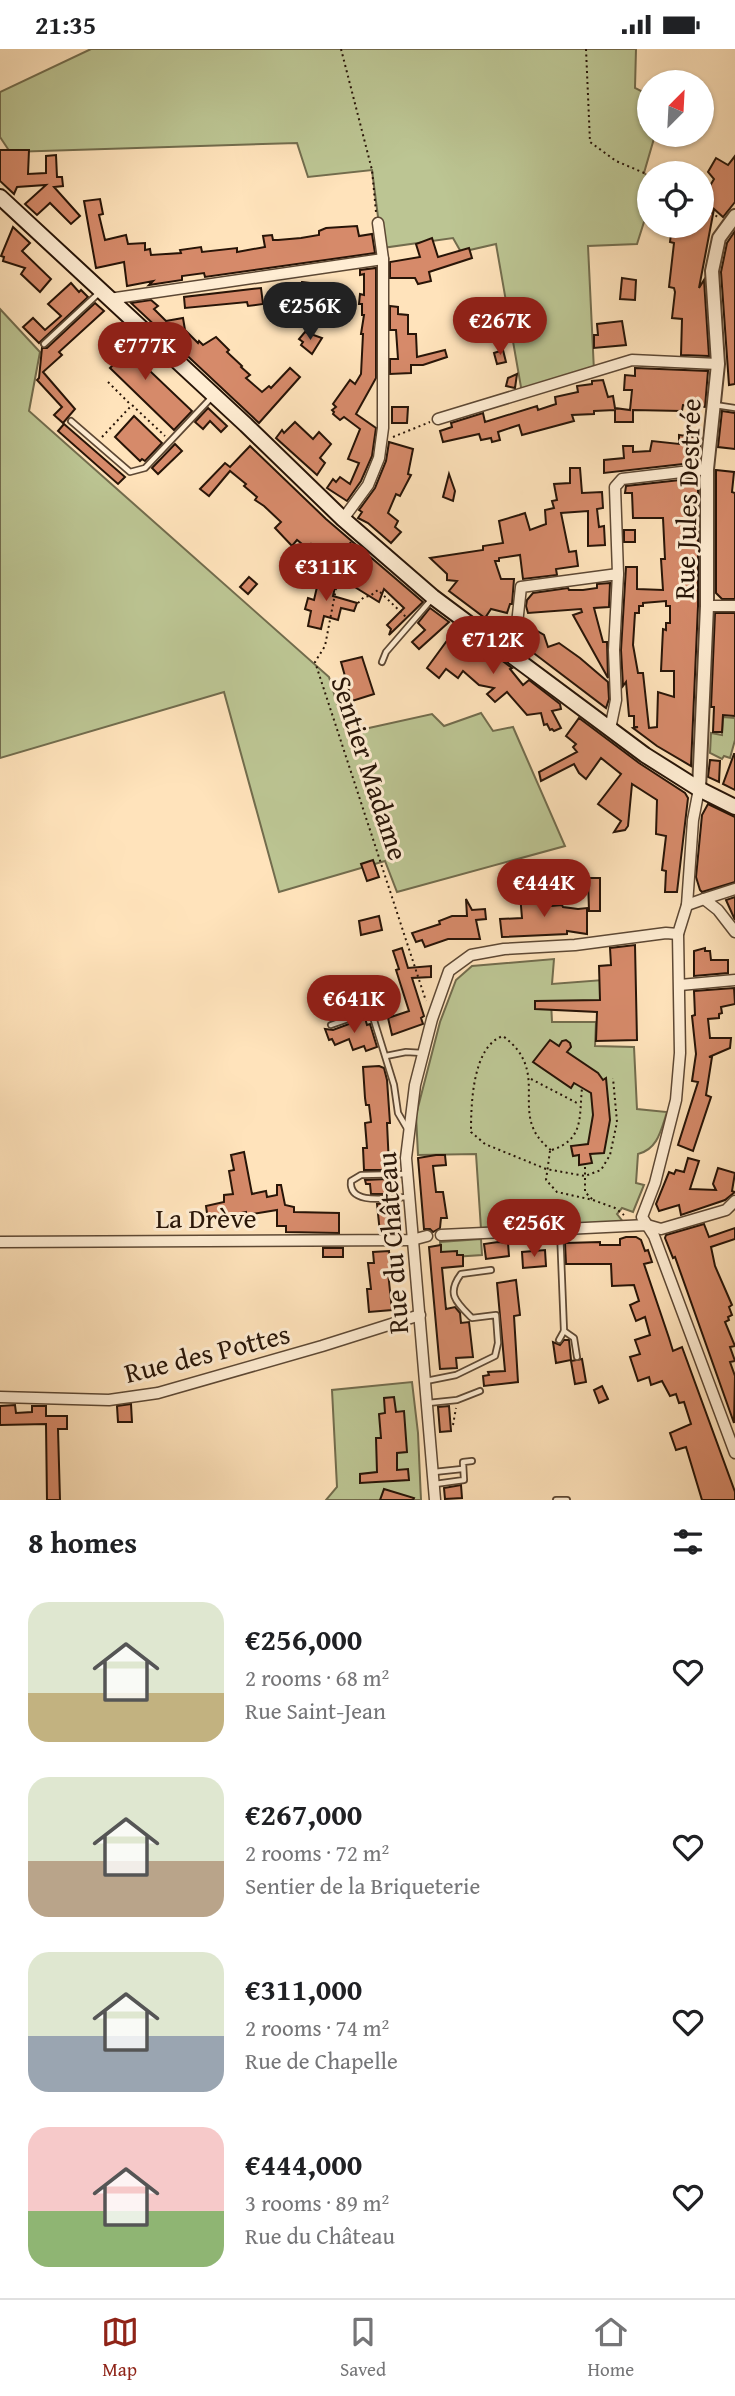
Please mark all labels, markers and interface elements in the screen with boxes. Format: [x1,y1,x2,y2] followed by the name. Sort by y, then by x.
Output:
[35,5,96,44] text: 21:35
[637,70,714,147] north arrow
[637,70,714,238] map controls
[637,161,714,238] button: locate
[261,282,359,342] pin: €256K
[279,288,341,321] text: €256K
[451,297,549,357] pin: €267K
[469,303,531,336] text: €267K
[96,323,194,382] pin: €777K
[114,328,176,361] text: €777K
[662,397,711,601] street label: Rue Jules Destrée
[277,543,375,603] pin: €311K
[295,549,357,582] text: €311K
[444,617,542,676] pin: €712K
[462,622,524,655] text: €712K
[321,670,420,865] street label: Sentier Madame
[495,859,593,919] pin: €444K
[513,865,575,898] text: €444K
[305,975,403,1035] pin: €641K
[323,981,385,1014] text: €641K
[365,1151,418,1335] street label: Rue du Château
[155,1197,257,1238] street label: La Drève
[485,1199,583,1259] pin: €256K
[503,1205,565,1238] text: €256K
[120,1312,294,1393] street label: Rue des Pottes
[28,1520,137,1564] text: 8 homes
[669,1523,707,1561] icon: filters
[245,1617,362,1661] text: €256,000
[84,1630,168,1714] icon: home
[669,1653,707,1691] icon: heart
[245,1661,389,1694] text: 2 rooms · 68 m²
[245,1694,386,1727] text: Rue Saint-Jean
[245,1792,362,1836] text: €267,000
[84,1805,168,1889] icon: home
[669,1828,707,1866] icon: heart
[245,1836,389,1869] text: 2 rooms · 72 m²
[245,1869,480,1902] text: Sentier de la Briqueterie
[245,1967,362,2011] text: €311,000
[84,1980,168,2064] icon: home
[669,2003,707,2041] icon: heart
[245,2011,389,2044] text: 2 rooms · 74 m²
[245,2044,398,2077] text: Rue de Chapelle
[245,2142,362,2186] text: €444,000
[84,2155,168,2239] icon: home
[669,2178,707,2216] icon: heart
[245,2186,389,2219] text: 3 rooms · 89 m²
[245,2219,395,2252] text: Rue du Château
[101,2313,139,2383] tab: Map
[340,2313,386,2383] tab: Saved
[588,2313,634,2383] tab: Home

